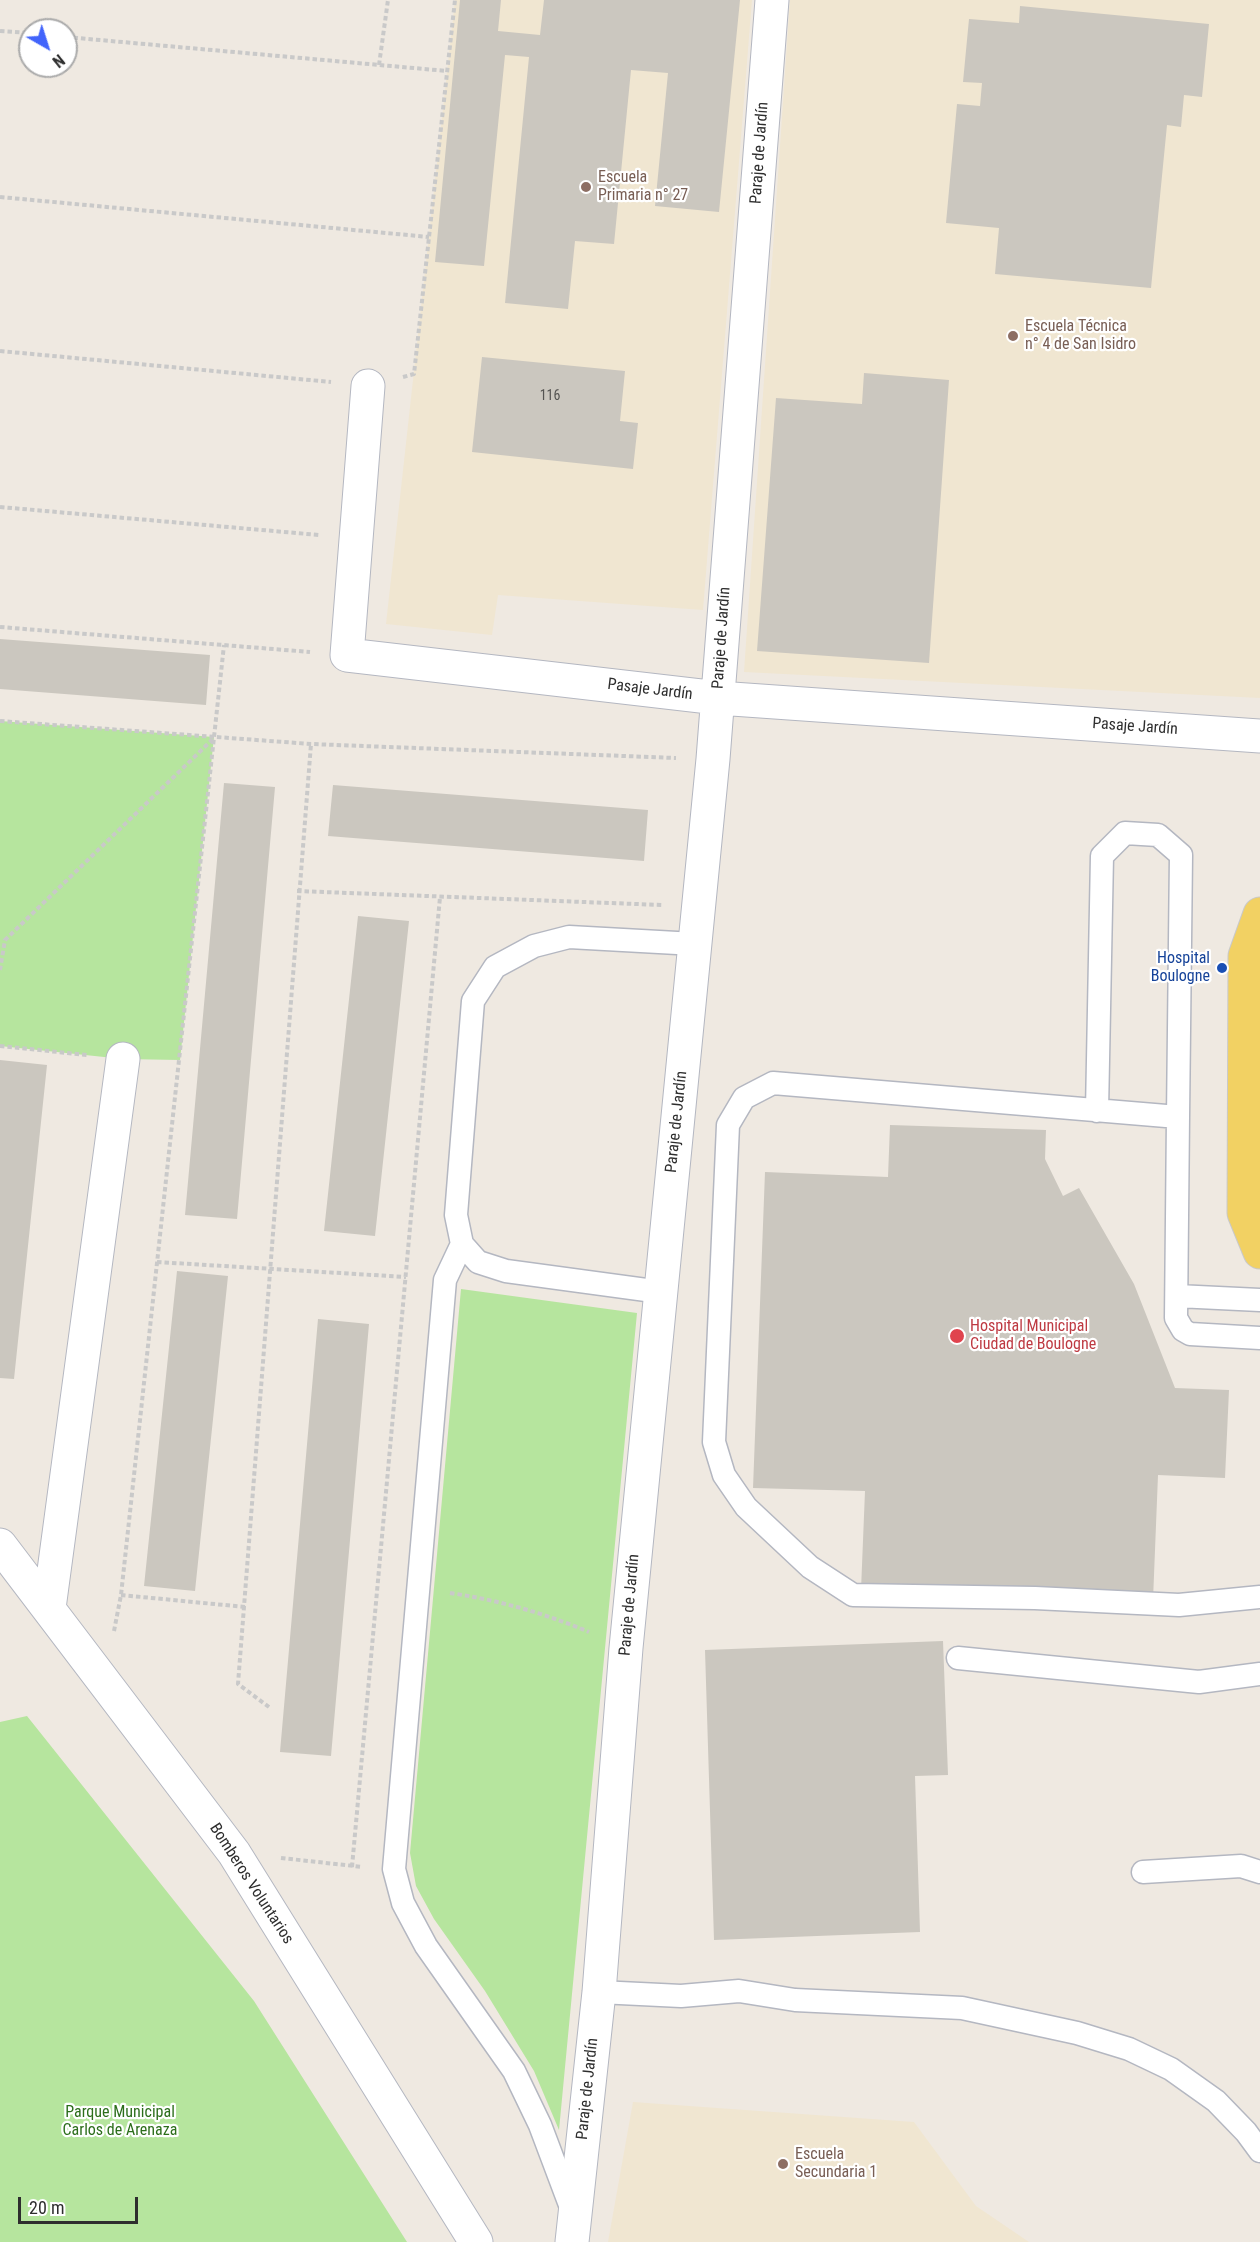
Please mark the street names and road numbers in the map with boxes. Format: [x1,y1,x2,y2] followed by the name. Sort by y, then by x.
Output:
[747,101,773,205] street label: Paraje de Jardín
[709,586,735,690] street label: Paraje de Jardín
[606,675,694,705] street label: Pasaje Jardín
[1092,714,1178,740] street label: Pasaje Jardín
[662,1070,692,1174] street label: Paraje de Jardín
[616,1553,644,1657] street label: Paraje de Jardín
[205,1820,297,1948] street label: Bomberos Voluntarios
[573,2037,603,2141] street label: Paraje de Jardín

